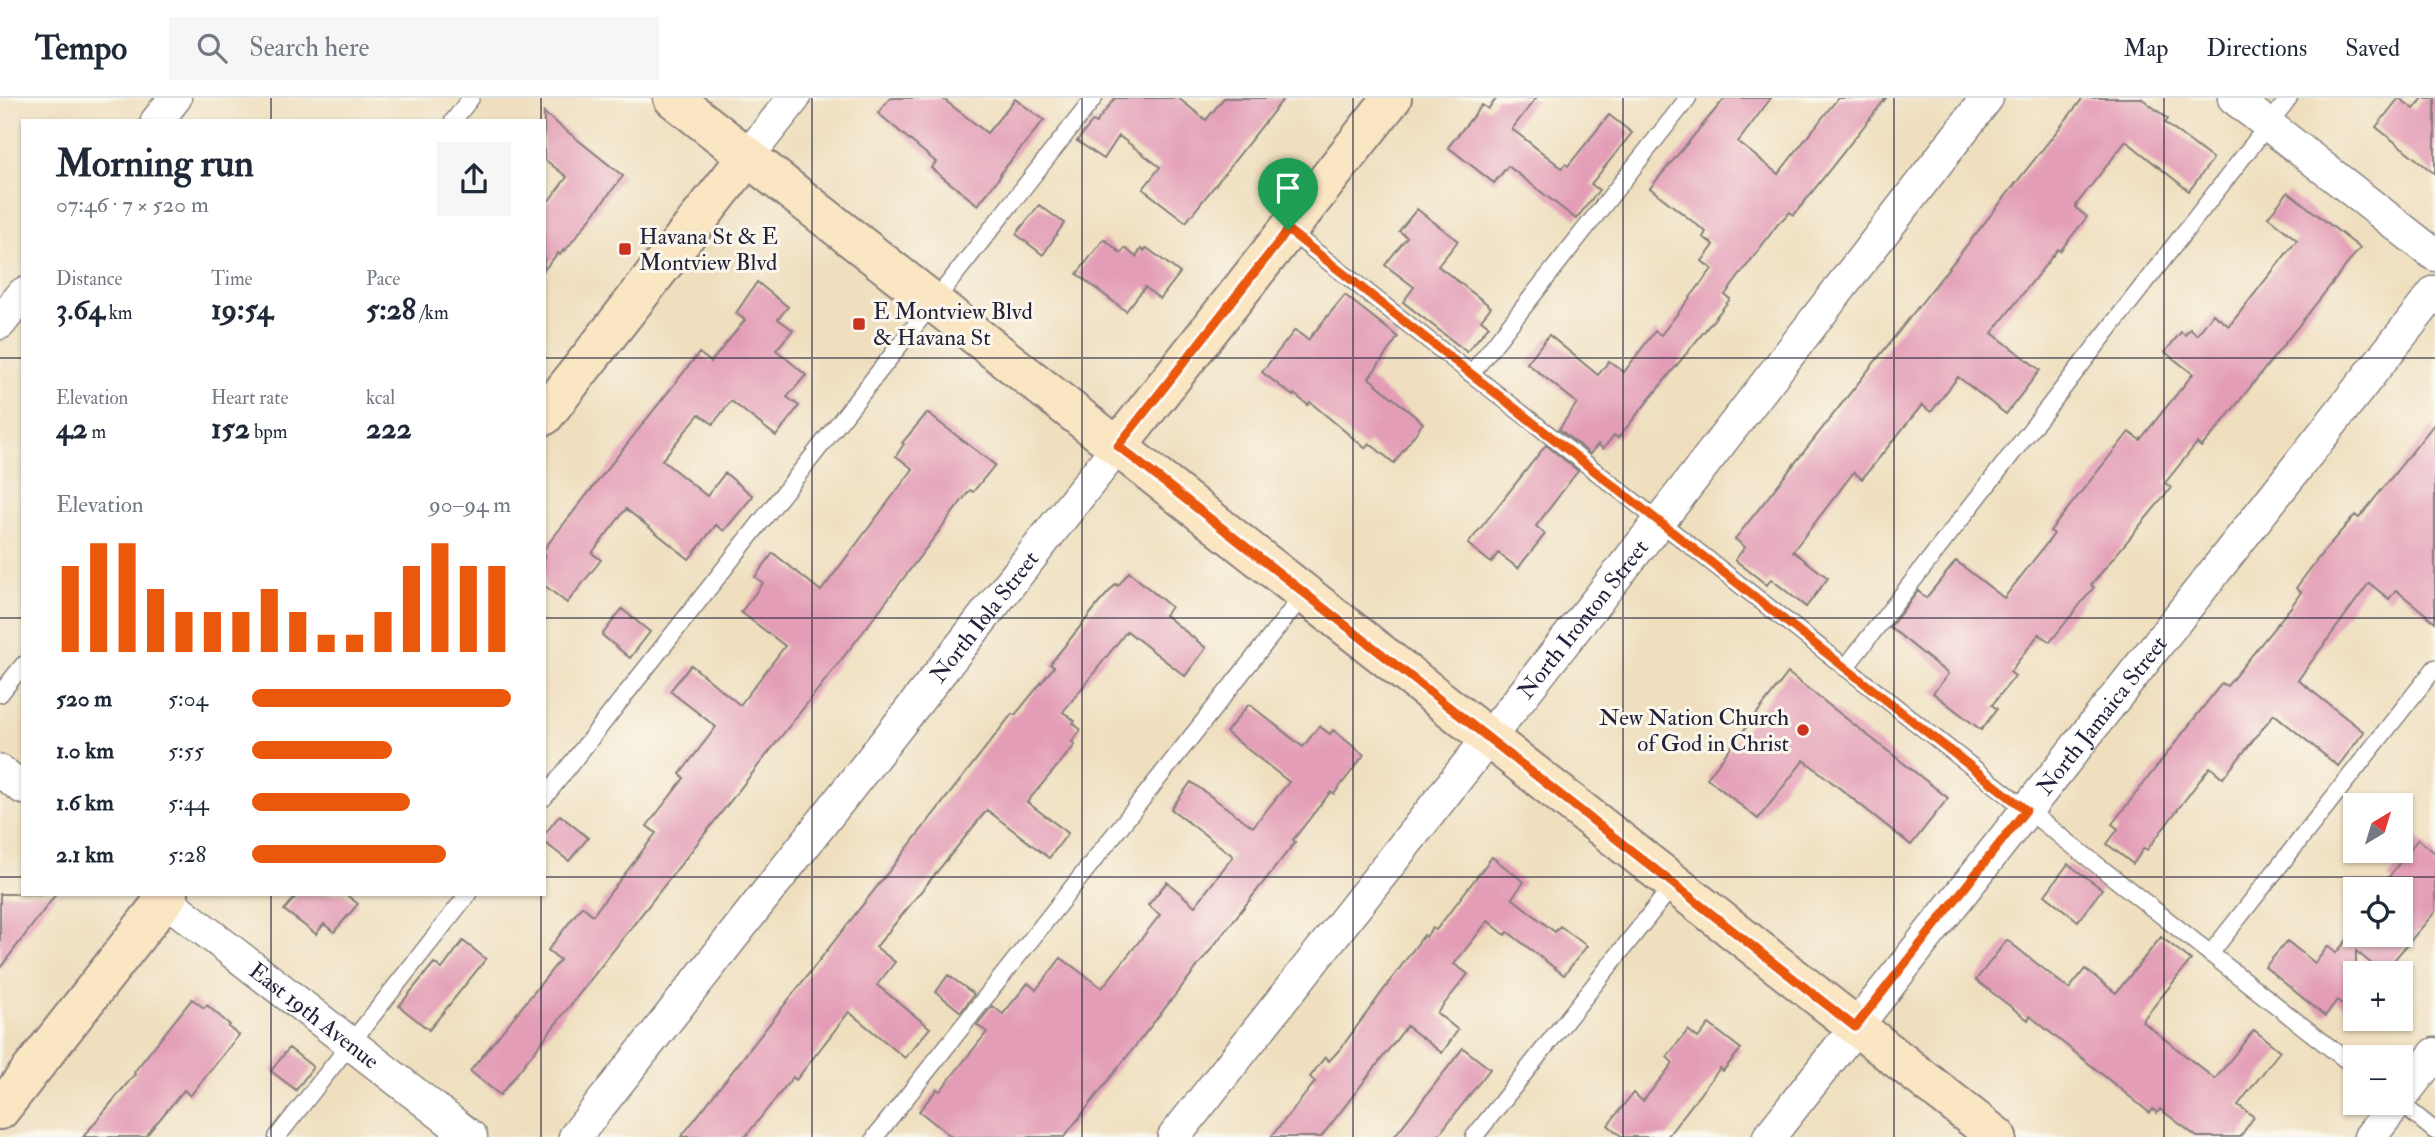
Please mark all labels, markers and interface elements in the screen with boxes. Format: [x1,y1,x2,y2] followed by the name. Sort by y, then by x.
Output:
[169,17,659,80] search box
[35,28,127,69] text: Tempo
[193,29,231,67] icon: search
[249,32,369,64] text: Search here
[2123,33,2168,64] text: Map
[2206,33,2307,64] text: Directions
[2345,33,2400,64] text: Saved
[56,140,254,188] text: Morning run
[437,142,511,216] button: share
[1258,158,1318,230] pin
[1269,169,1307,207] icon: arrive
[56,190,209,219] text: 07:46 · 7 × 520 m
[639,222,778,277] place label: Havana St & E Montview Blvd
[617,241,633,257] marker: Havana St & E Montview Blvd
[56,267,122,291] text: Distance
[211,267,253,291] text: Time
[366,267,400,291] text: Pace
[56,291,105,328] text: 3.64
[211,291,273,328] text: 19:54
[366,291,416,328] text: 5:28
[873,297,1033,352] place label: E Montview Blvd & Havana St
[105,301,132,325] text: km
[416,301,449,325] text: /km
[851,316,867,332] marker: E Montview Blvd & Havana St
[56,386,128,410] text: Elevation
[211,386,288,410] text: Heart rate
[366,386,395,410] text: kcal
[56,410,87,447] text: 42
[211,410,250,447] text: 152
[366,410,412,447] text: 222
[87,420,106,444] text: m
[250,420,288,444] text: bpm
[56,490,144,519] text: Elevation
[429,490,511,519] text: 90–94 m
[1511,533,1655,704] street label: North Ironton Street
[923,545,1045,688] street label: North Iola Street
[2030,630,2173,801] street label: North Jamaica Street
[56,684,112,713] text: 520 m
[168,684,208,713] text: 5:04
[1599,703,1789,758] place label: New Nation Church of God in Christ
[1795,722,1811,738] marker: New Nation Church of God in Christ
[56,736,114,765] text: 1.0 km
[168,736,204,765] text: 5:55
[56,788,114,817] text: 1.6 km
[168,788,209,817] text: 5:44
[2343,793,2413,863] north arrow
[2343,793,2413,1115] map controls
[56,840,114,869] text: 2.1 km
[168,840,206,869] text: 5:28
[2343,877,2413,947] button: locate
[243,956,386,1075] street label: East 19th Avenue
[2343,961,2413,1031] button: +
[2343,1045,2413,1115] button: −

